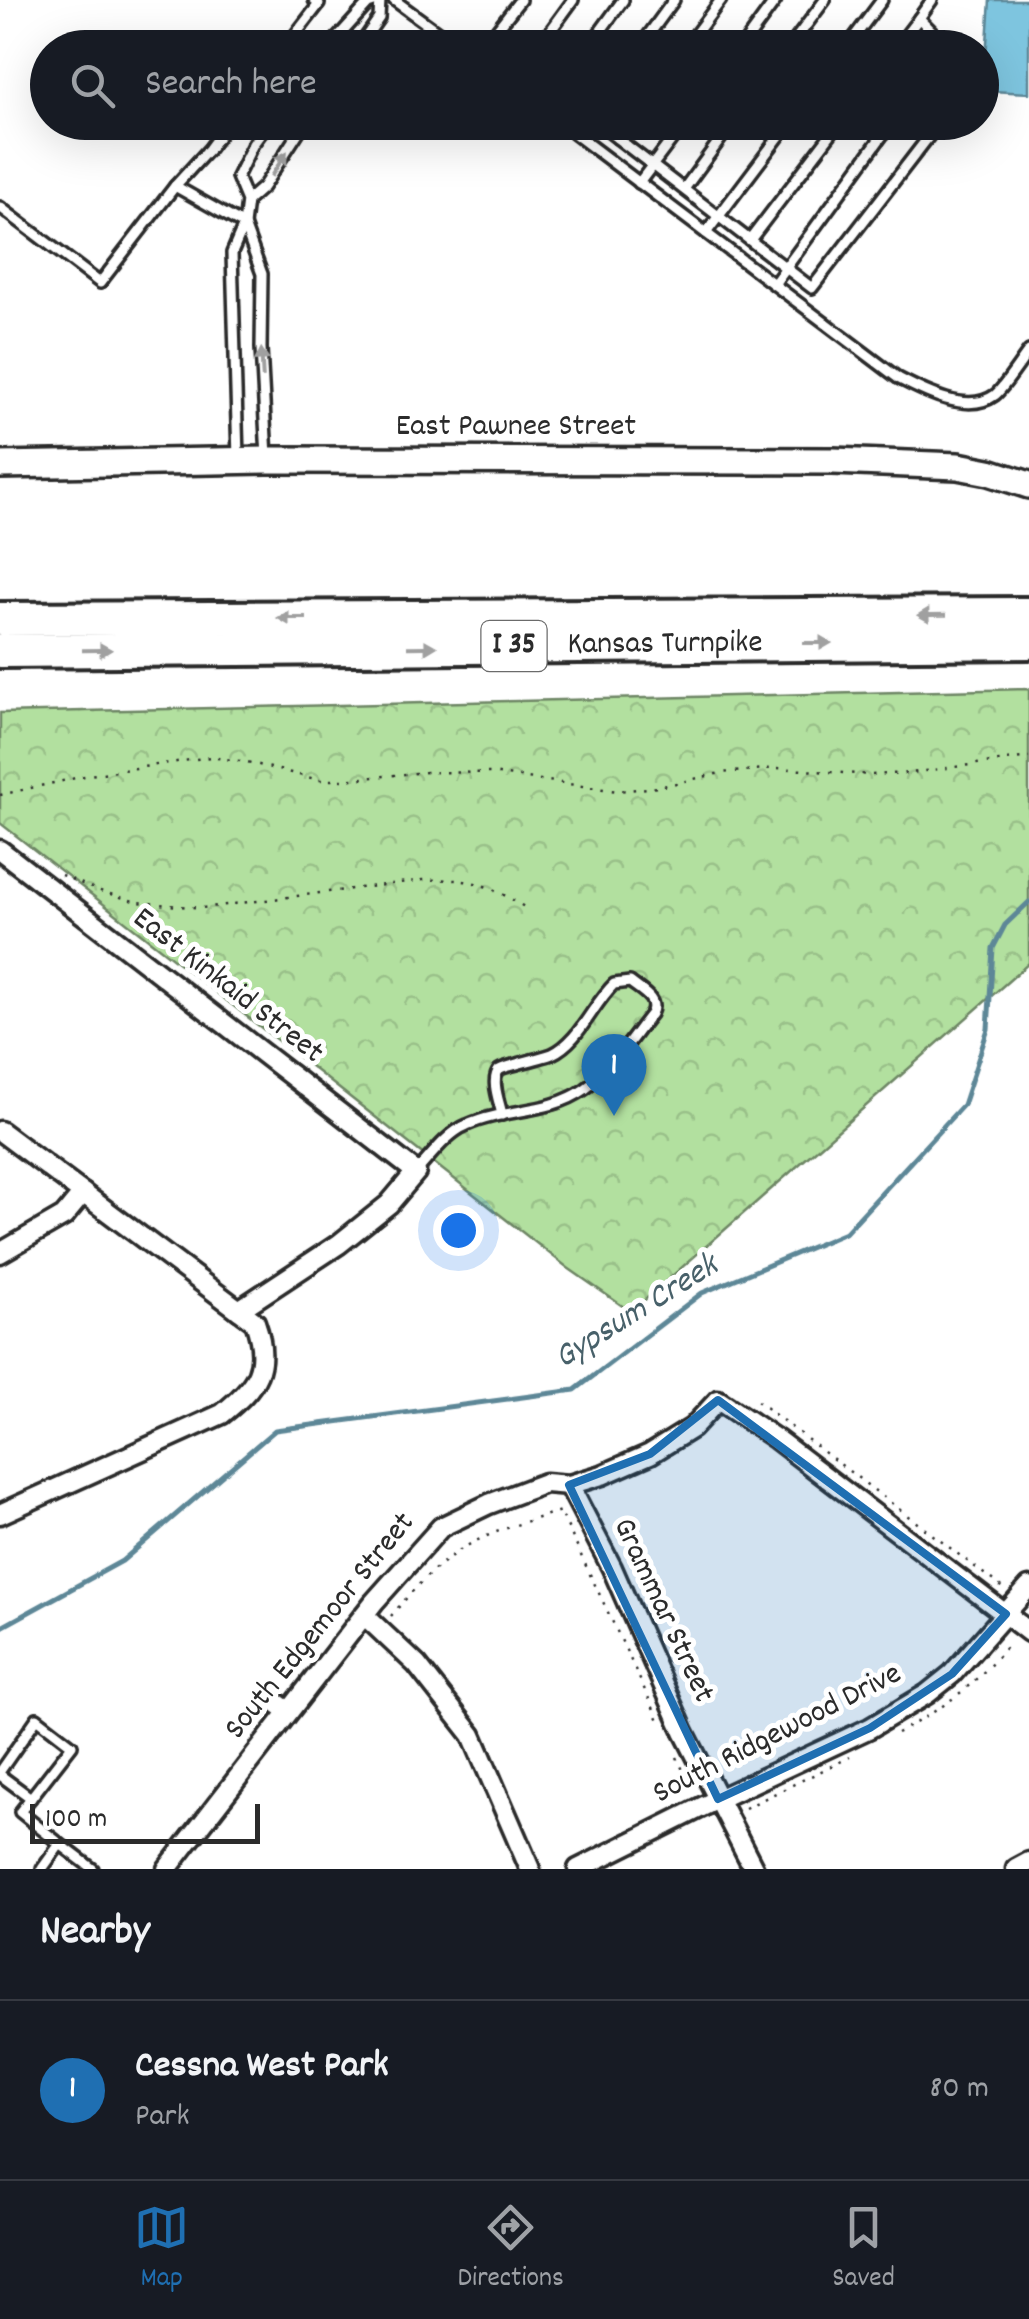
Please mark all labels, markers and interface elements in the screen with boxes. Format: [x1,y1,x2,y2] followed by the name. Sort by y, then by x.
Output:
[30,30,999,140] search box
[65,58,120,113] icon: search
[145,58,317,113] text: Search here
[269,150,287,177] one-way arrow
[254,346,270,378] one-way arrow
[396,405,636,451] street label: East Pawnee Street
[915,607,947,623] one-way arrow
[275,610,307,626] one-way arrow
[482,621,546,671] road number: I 35
[567,621,763,669] street label: Kansas Turnpike
[802,635,834,651] one-way arrow
[407,639,439,655] one-way arrow
[82,642,114,658] one-way arrow
[122,898,333,1077] street label: East Kinkaid Street
[582,1034,646,1116] pin: 1
[433,1205,484,1256] your location
[545,1241,732,1383] water label: Gypsum Creek
[215,1503,427,1751] street label: South Edgemoor Street
[599,1511,725,1711] street label: Grammar Street
[646,1652,910,1818] street label: South Ridgewood Drive
[30,1799,260,1844] scale bar
[45,1801,107,1841] text: 100 m
[40,1904,150,1964] text: Nearby
[135,2040,389,2095] text: Cessna West Park
[69,2067,76,2113] text: 1
[929,2067,989,2113] text: 80 m
[135,2095,190,2141] text: Park
[134,2200,189,2300] tab: Map
[458,2200,564,2300] tab: Directions
[832,2200,895,2300] tab: Saved

